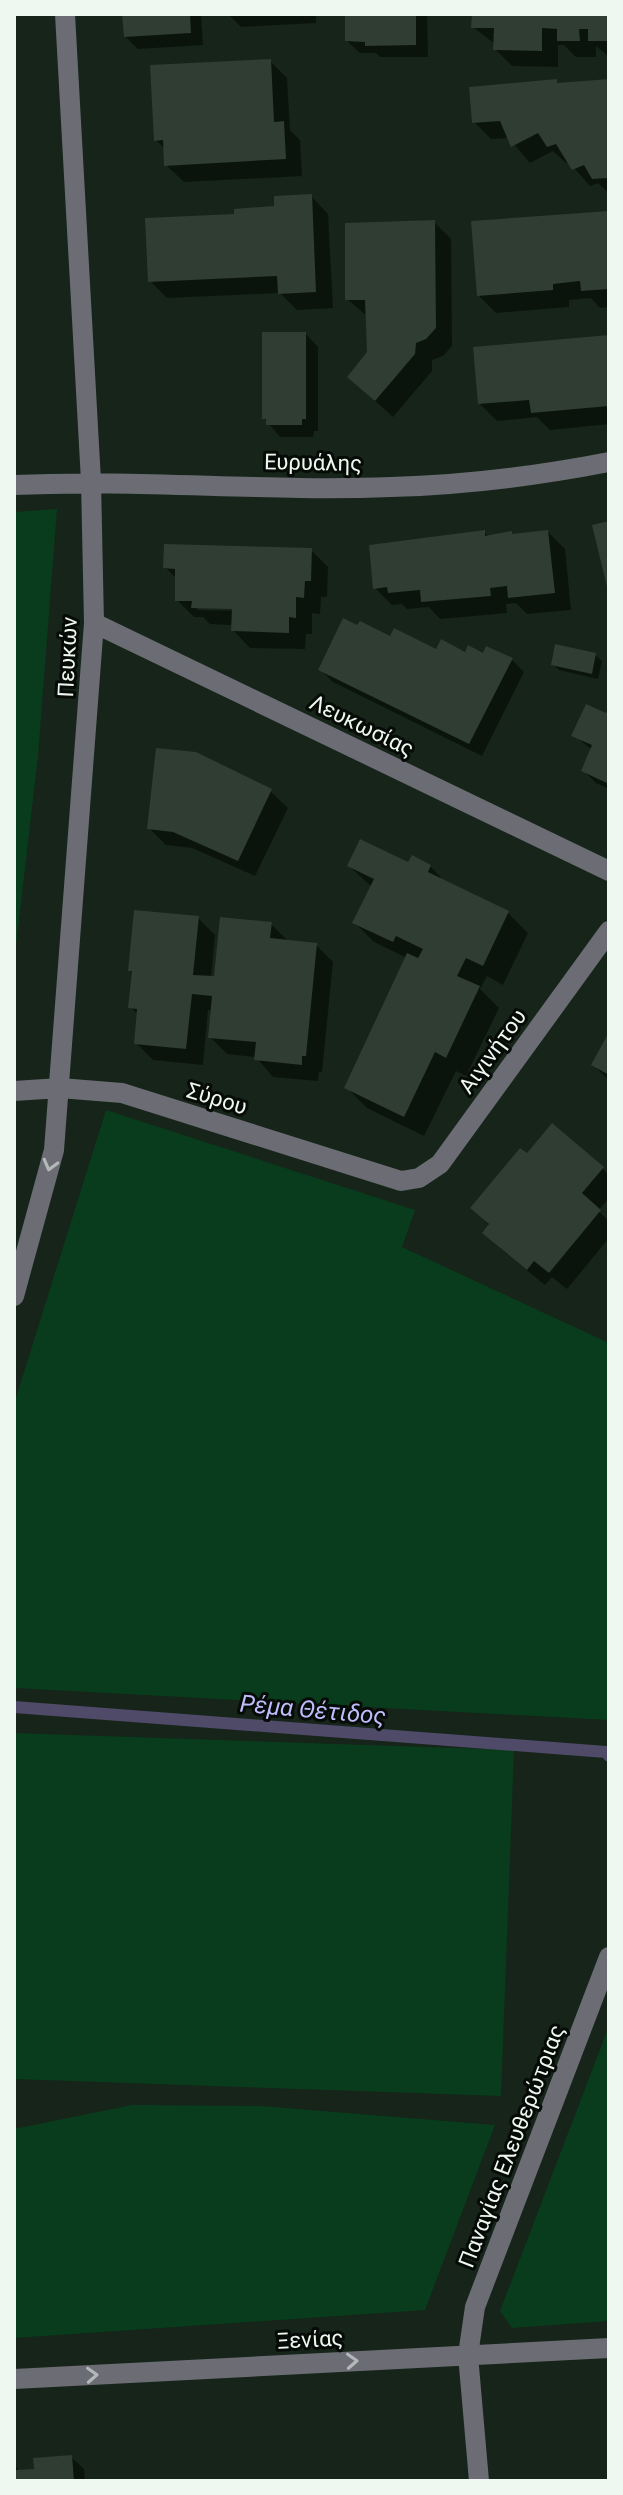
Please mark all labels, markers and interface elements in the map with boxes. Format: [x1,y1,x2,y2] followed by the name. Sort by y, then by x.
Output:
[264,449,362,476] street label: Ευρυάλης
[53,616,82,698] street label: Πευκών
[306,690,418,761] street label: Λευκωσίας
[454,1004,531,1098] street label: Αιγινήτου
[184,1078,250,1119] street label: Σύρου
[42,1158,59,1172] one-way arrow
[239,1690,387,1730] water label: Ρέμα Θέτιδος
[454,2021,569,2271] street label: Παναγίας Ελευθερώτριας
[276,2325,344,2354] street label: Ξενίας
[345,2353,358,2370] one-way arrow
[86,2367,99,2384] one-way arrow

